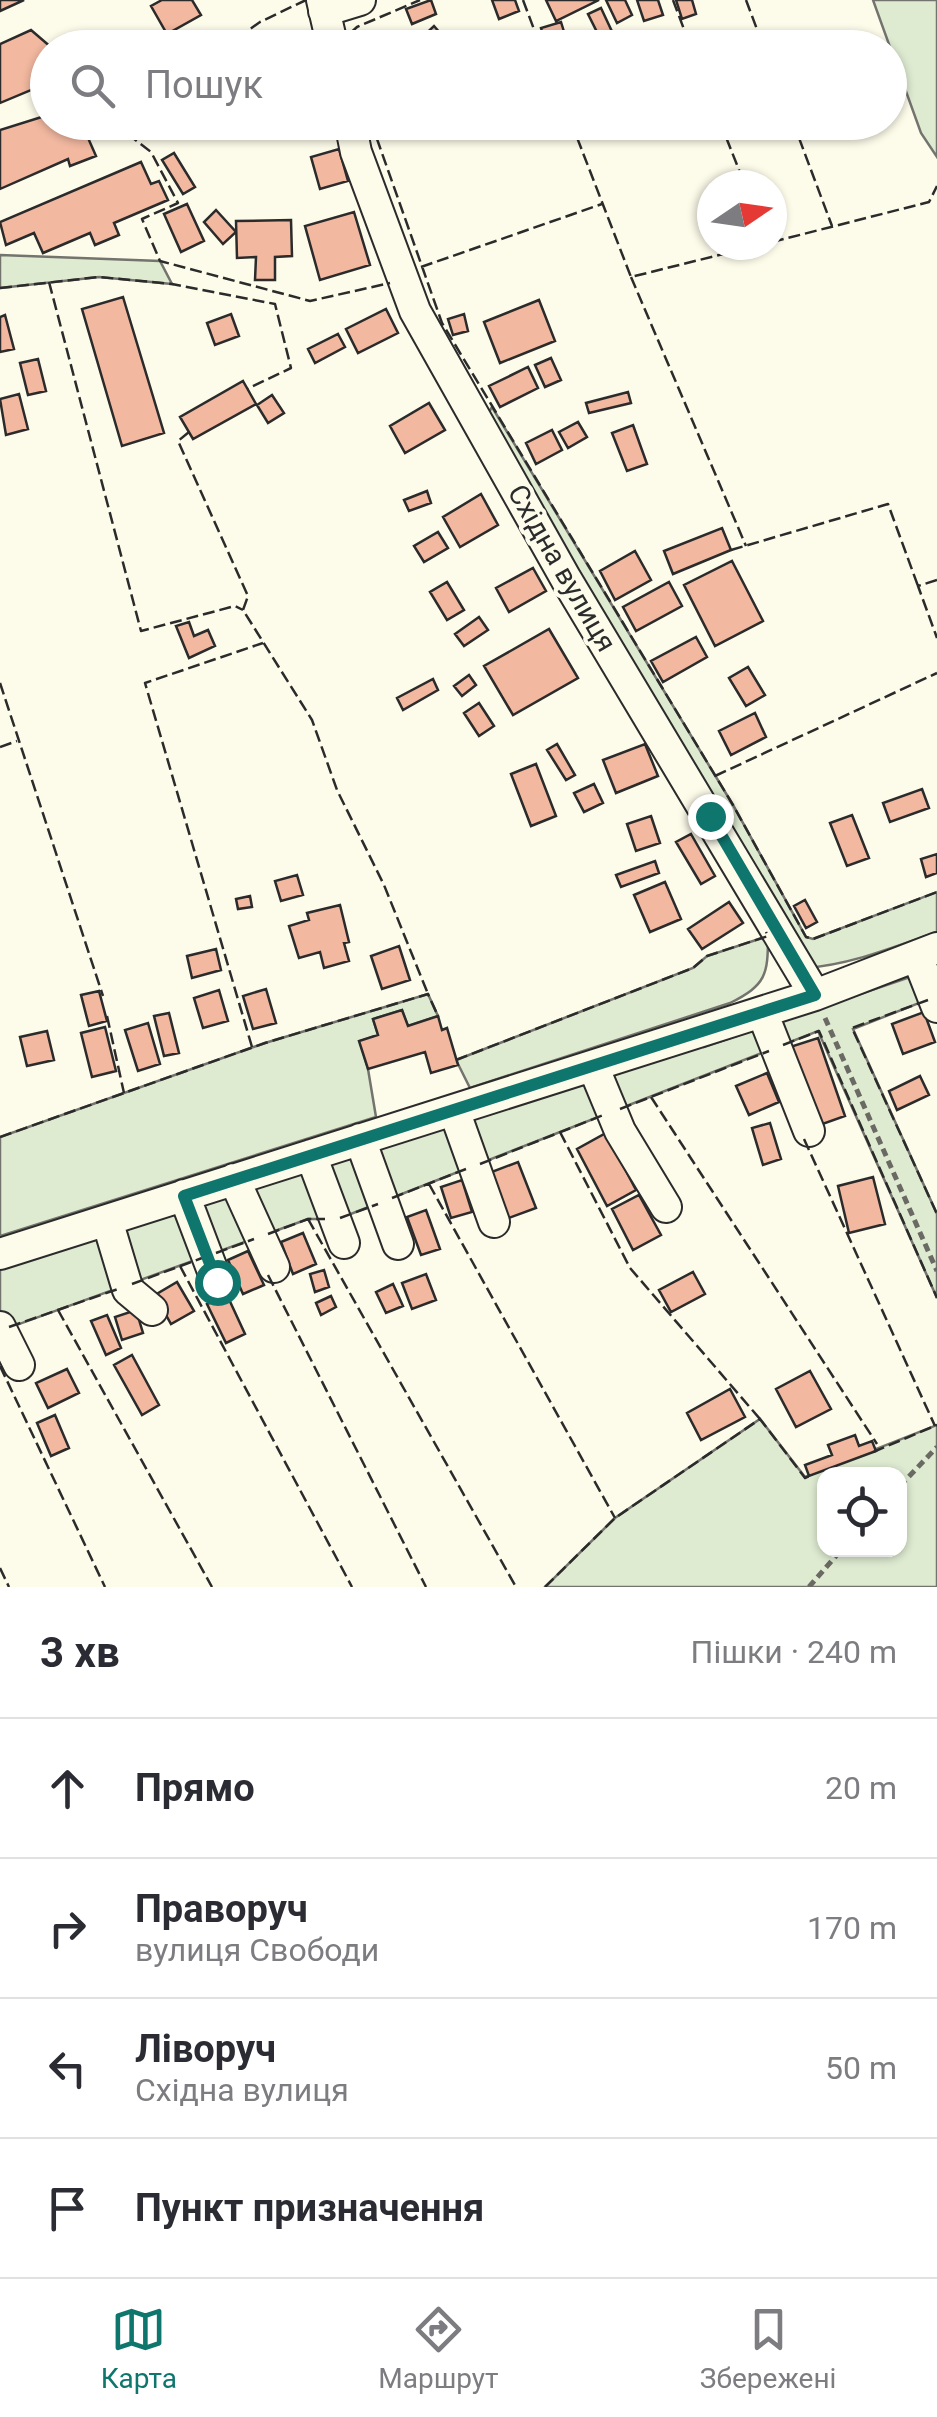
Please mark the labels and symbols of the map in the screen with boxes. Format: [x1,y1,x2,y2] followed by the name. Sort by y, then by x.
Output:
[697,170,787,260] north arrow
[501,479,623,657] street label: Східна вулиця
[688,794,734,840] route end
[195,1260,241,1306] route start

